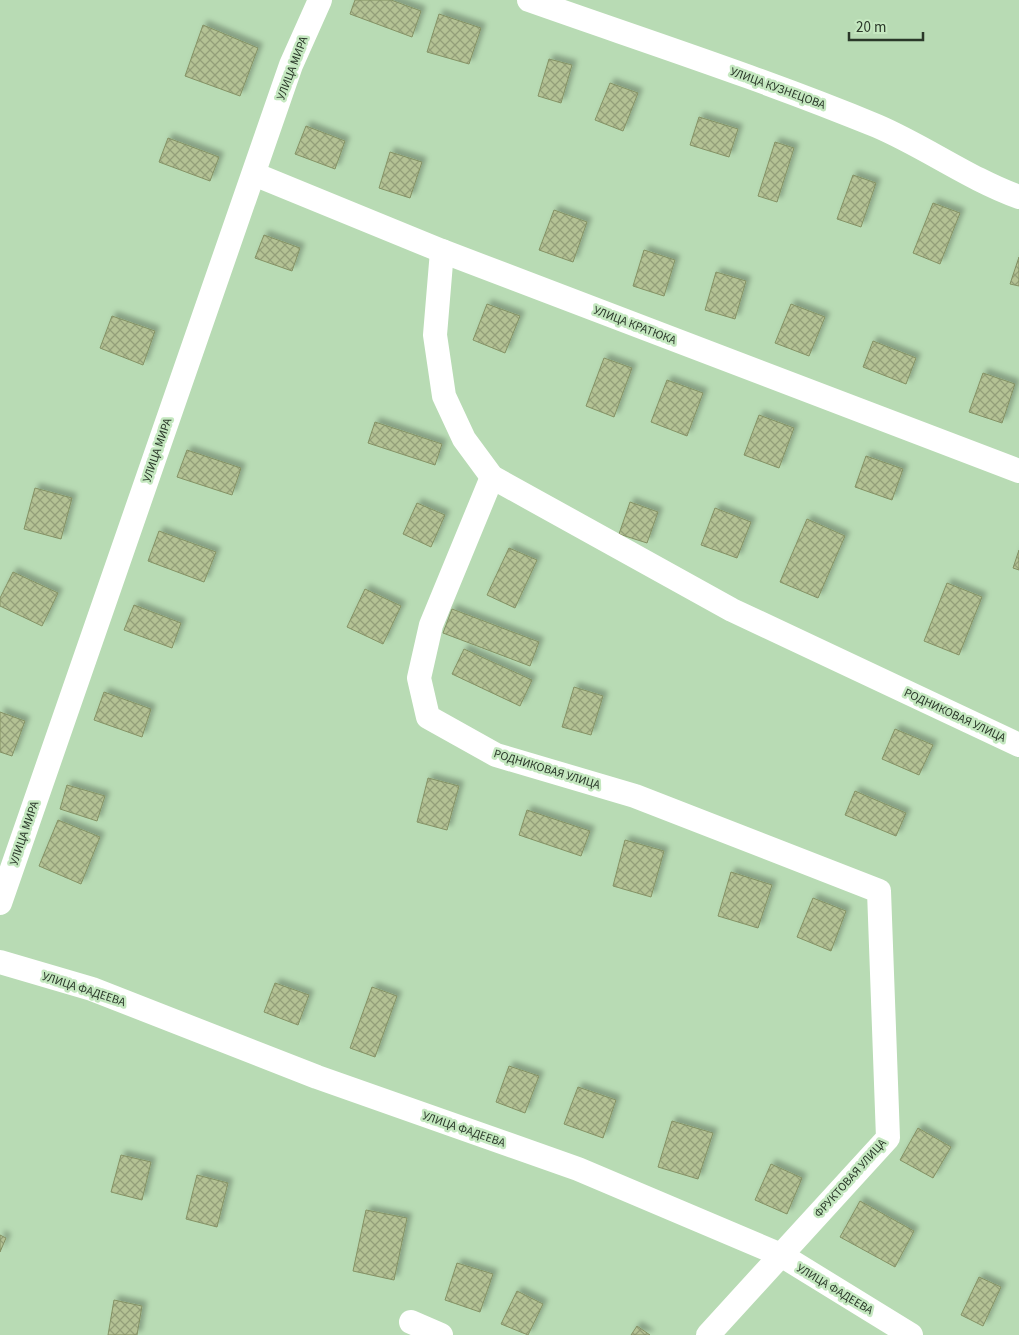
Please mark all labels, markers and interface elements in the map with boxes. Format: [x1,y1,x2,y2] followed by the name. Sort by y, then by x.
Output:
[849,10,923,42] scale bar
[856,17,886,38] text: 20 m
[273,34,313,102] street label: УЛИЦА МИРА
[728,63,828,114] street label: УЛИЦА КУЗНЕЦОВА
[591,302,679,349] street label: УЛИЦА КРАТЮКА
[139,415,177,485] street label: УЛИЦА МИРА
[901,684,1009,747] street label: РОДНИКОВАЯ УЛИЦА
[491,745,603,794] street label: РОДНИКОВАЯ УЛИЦА
[6,798,44,868] street label: УЛИЦА МИРА
[40,968,128,1011] street label: УЛИЦА ФАДЕЕВА
[420,1107,508,1152] street label: УЛИЦА ФАДЕЕВА
[810,1135,891,1221] street label: ФРУКТОВАЯ УЛИЦА
[793,1260,877,1319] street label: УЛИЦА ФАДЕЕВА

